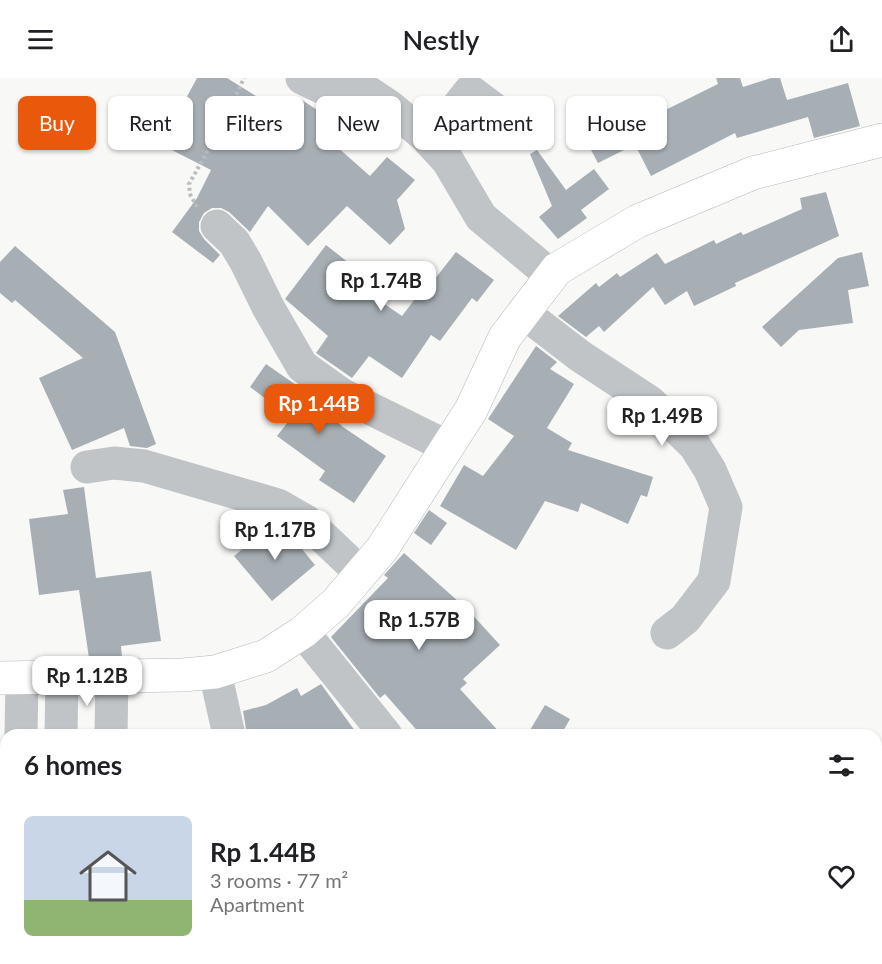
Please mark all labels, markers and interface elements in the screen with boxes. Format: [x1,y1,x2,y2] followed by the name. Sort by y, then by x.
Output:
[24,23,57,56] icon: menu
[403,23,479,56] text: Nestly
[825,23,858,56] icon: share
[18,96,96,150] chip: Buy
[108,96,193,150] chip: Rent
[205,96,304,150] chip: Filters
[316,96,401,150] chip: New
[413,96,554,150] chip: Apartment
[566,96,667,150] chip: House
[319,261,443,312] pin: Rp 1.74B
[340,268,422,292] text: Rp 1.74B
[257,384,381,435] pin: Rp 1.44B
[278,391,360,415] text: Rp 1.44B
[600,396,724,447] pin: Rp 1.49B
[621,403,703,427] text: Rp 1.49B
[213,510,337,561] pin: Rp 1.17B
[234,517,316,541] text: Rp 1.17B
[357,600,481,651] pin: Rp 1.57B
[378,607,460,631] text: Rp 1.57B
[25,656,149,707] pin: Rp 1.12B
[46,663,128,687] text: Rp 1.12B
[24,749,122,781] text: 6 homes
[825,749,858,782] icon: filters
[210,836,316,868] text: Rp 1.44B
[72,840,144,912] icon: home
[825,860,858,893] icon: heart
[210,868,348,892] text: 3 rooms · 77 m²
[210,892,304,916] text: Apartment

